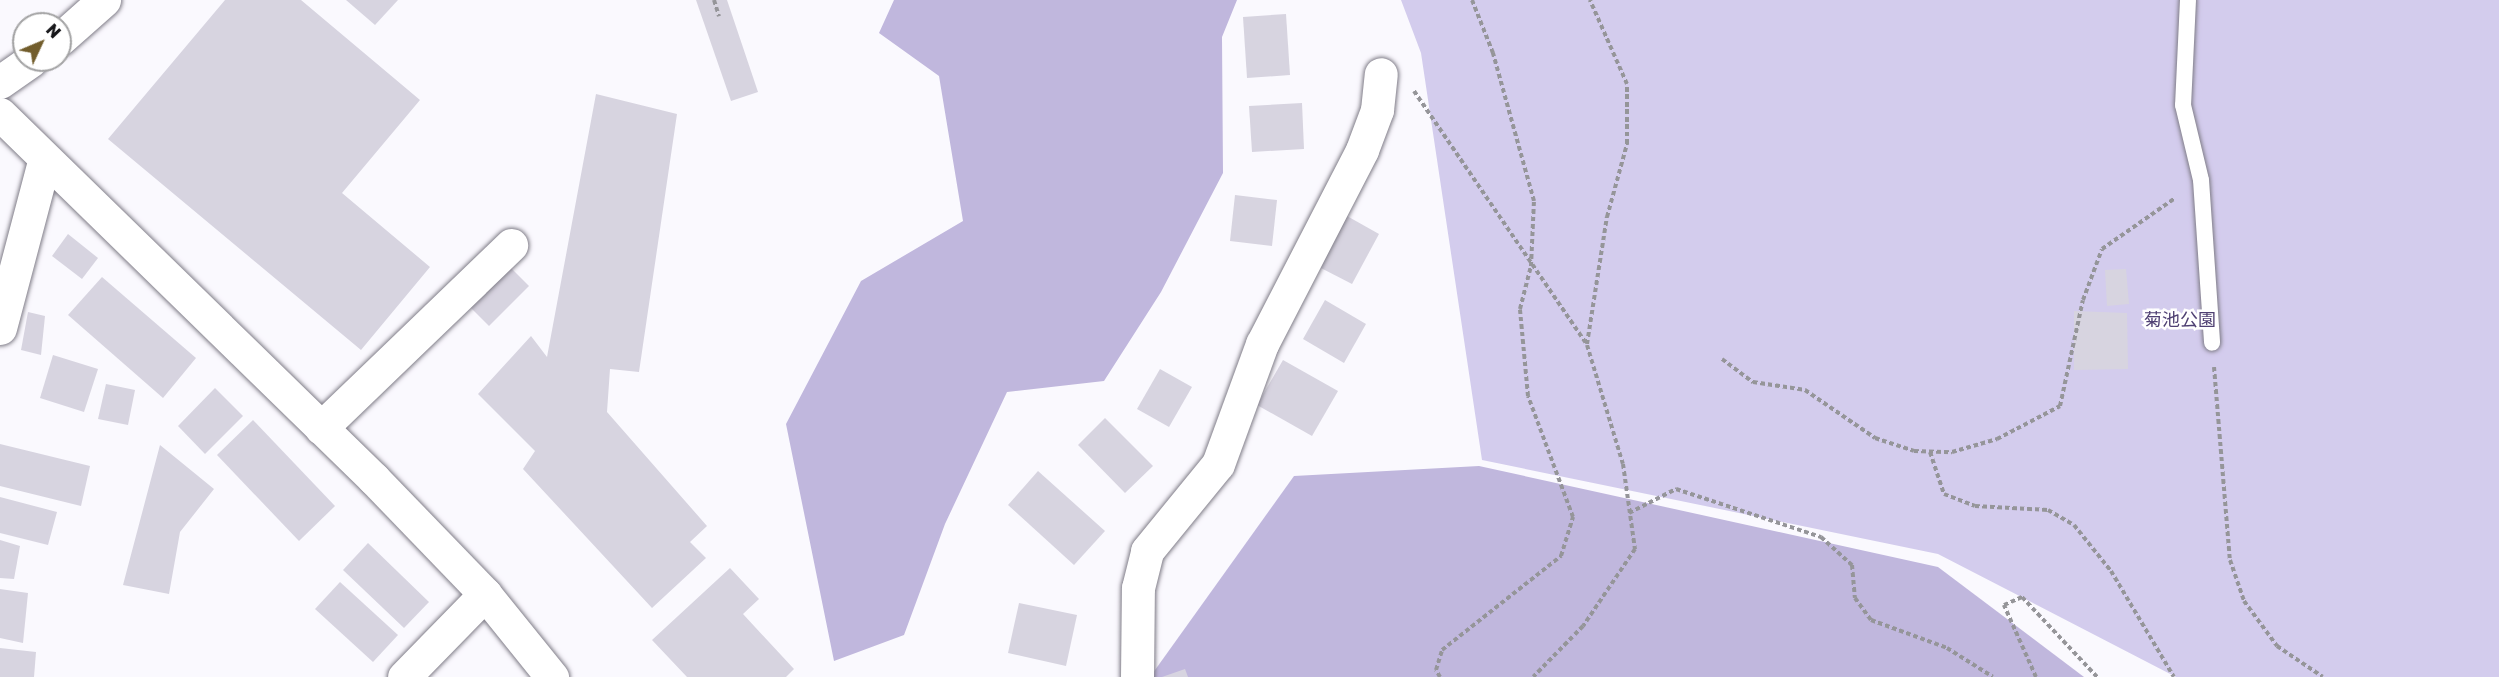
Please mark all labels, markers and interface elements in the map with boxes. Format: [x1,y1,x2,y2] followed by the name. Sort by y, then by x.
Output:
[12,12,72,72] north arrow
[42,20,65,42] text: N
[2144,308,2216,330] park label: 菊池公園

